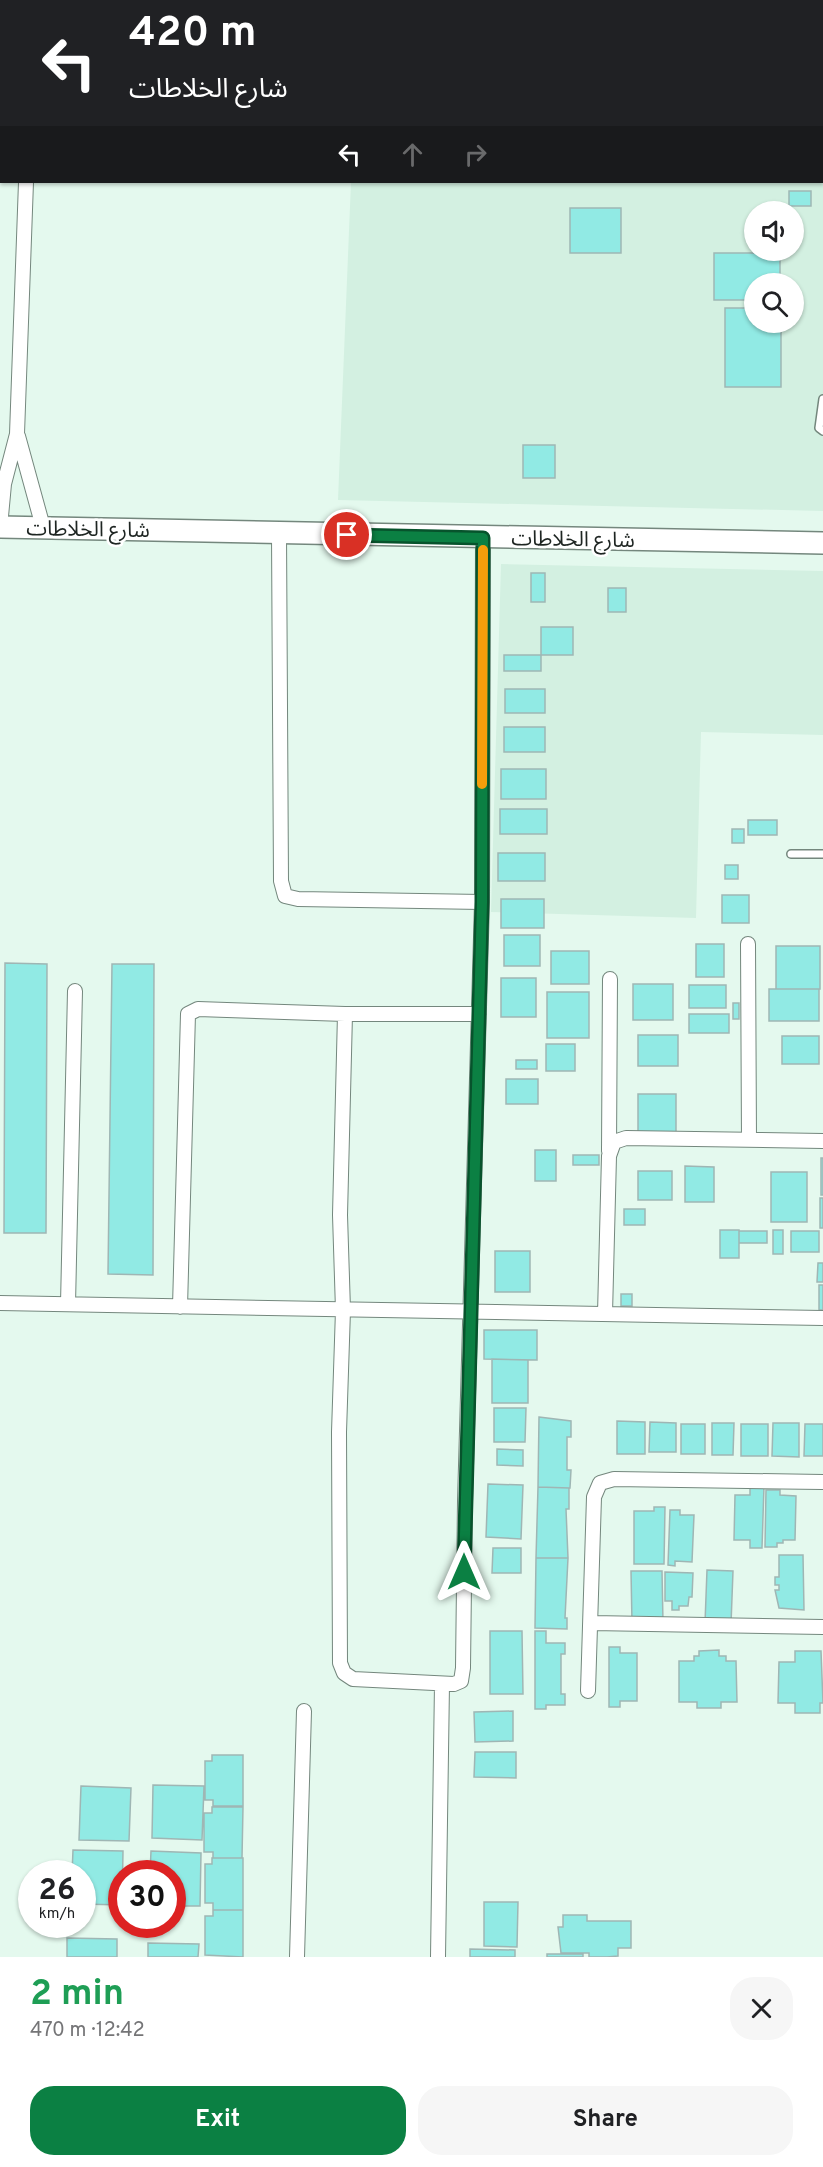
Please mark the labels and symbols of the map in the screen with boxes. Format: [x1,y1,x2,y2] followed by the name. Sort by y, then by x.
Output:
[321,509,372,560] pin
[26,516,150,545] street label: شارع الخلاطات
[511,526,635,555] street label: شارع الخلاطات
[432,1540,496,1604] position arrow
[108,1860,186,1938] speed limit sign: 30

